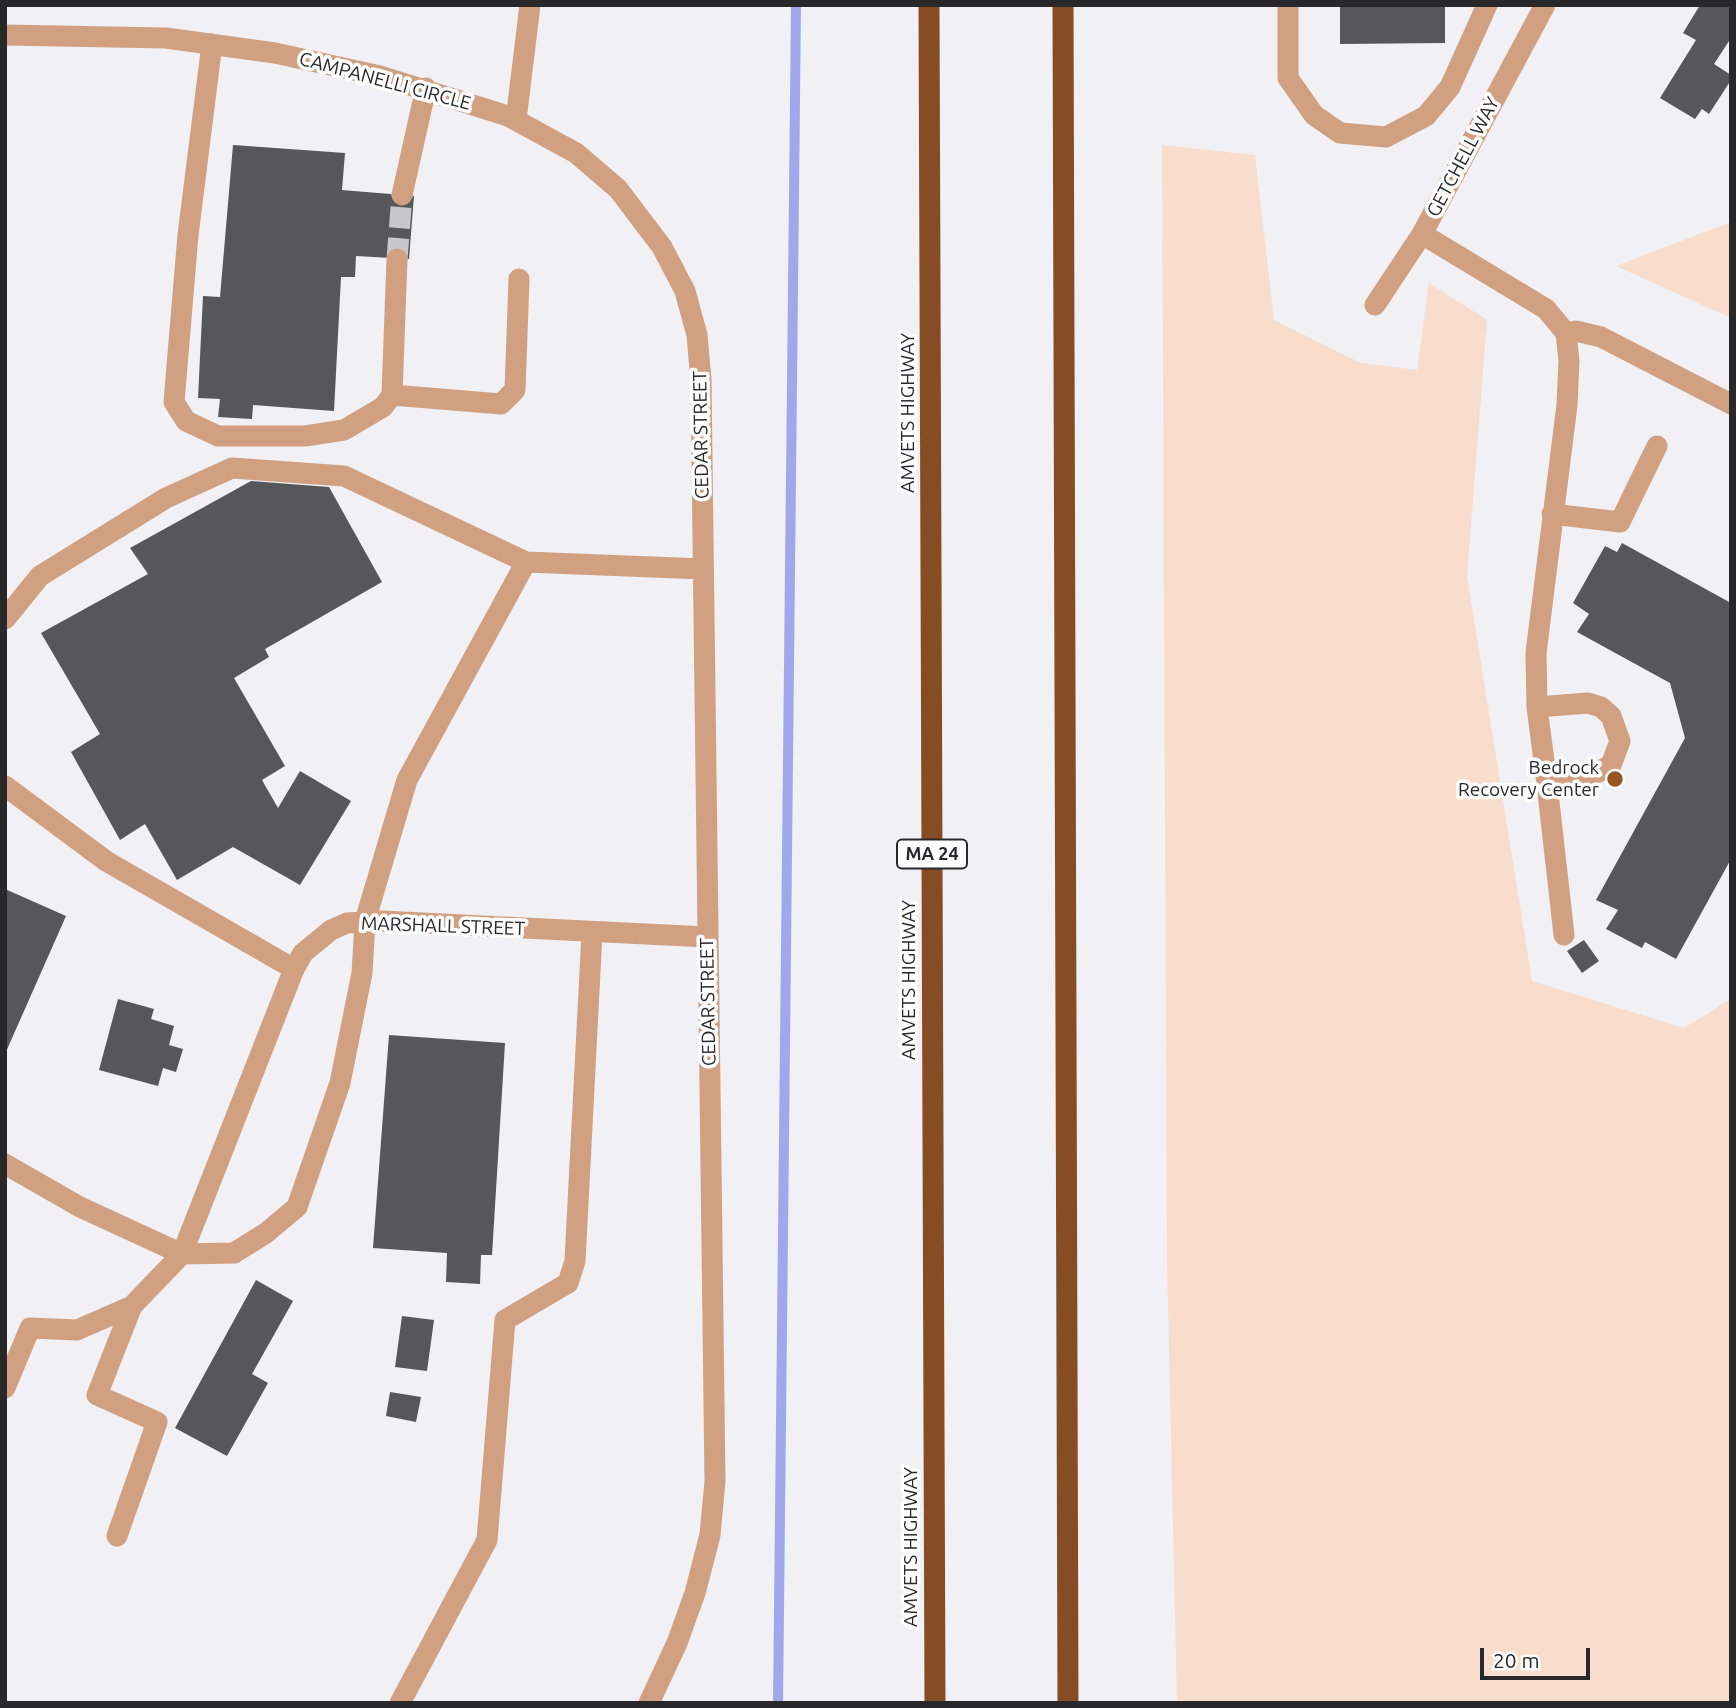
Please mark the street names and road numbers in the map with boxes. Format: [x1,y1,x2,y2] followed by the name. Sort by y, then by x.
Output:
[297,47,473,115] street label: CAMPANELLI CIRCLE
[1422,93,1504,221] street label: GETCHELL WAY
[897,333,919,493] street label: AMVETS HIGHWAY
[688,371,714,499] street label: CEDAR STREET
[897,840,967,868] road number: MA 24
[898,900,920,1060] street label: AMVETS HIGHWAY
[361,912,525,940] street label: MARSHALL STREET
[695,938,721,1066] street label: CEDAR STREET
[900,1467,922,1627] street label: AMVETS HIGHWAY

